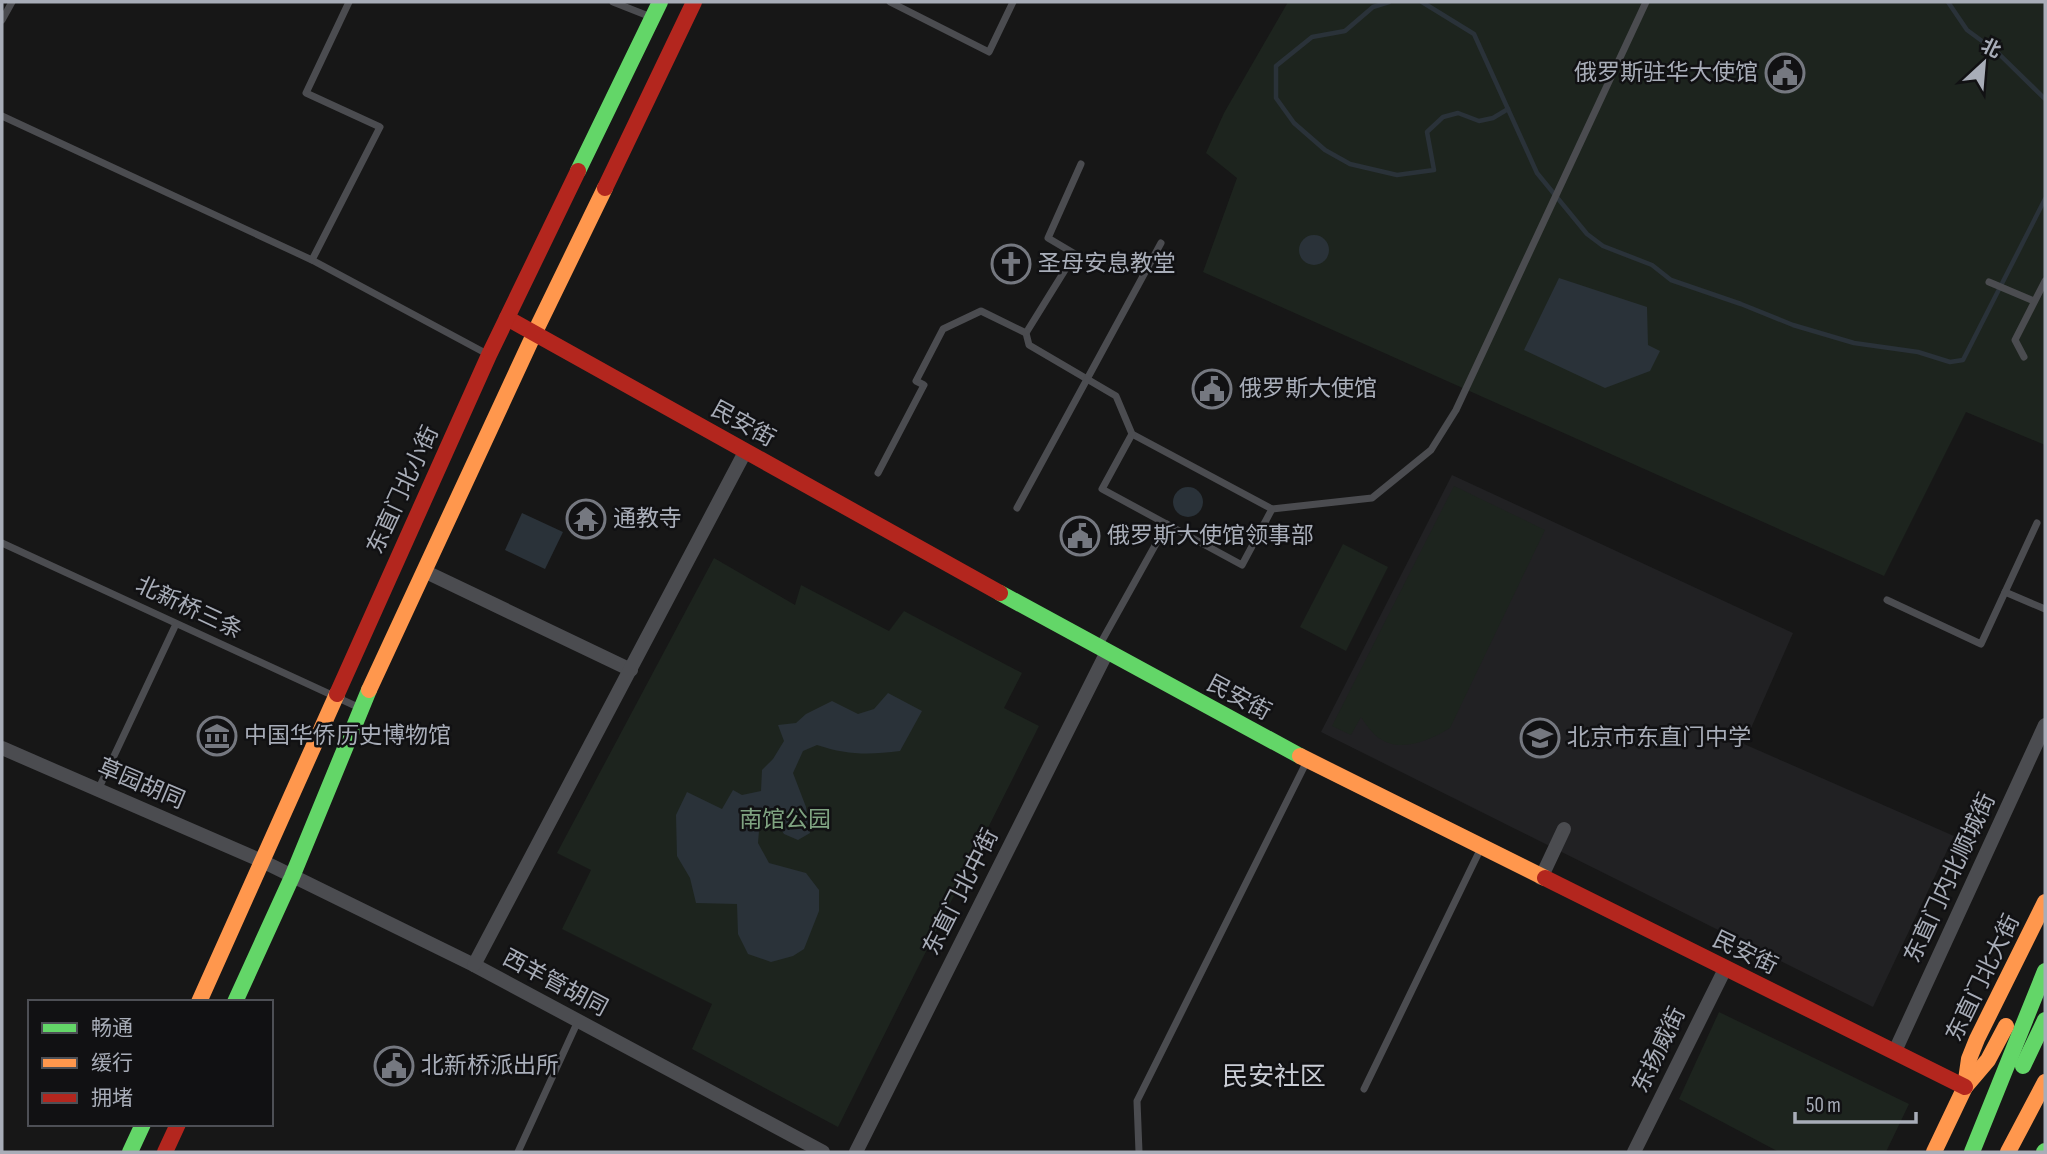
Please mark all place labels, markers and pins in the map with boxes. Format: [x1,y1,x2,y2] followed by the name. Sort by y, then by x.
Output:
[1764,52,1806,94] public building icon: 俄罗斯驻华大使馆
[1574,59,1758,87] place label: 俄罗斯驻华大使馆
[990,243,1032,285] church icon: 圣母安息教堂
[1038,250,1176,278] place label: 圣母安息教堂
[1191,368,1233,410] public building icon: 俄罗斯大使馆
[1239,375,1377,403] place label: 俄罗斯大使馆
[565,498,607,540] temple icon: 通教寺
[613,505,682,533] place label: 通教寺
[1059,515,1101,557] public building icon: 俄罗斯大使馆领事部
[1107,522,1314,550] place label: 俄罗斯大使馆领事部
[196,715,238,757] museum icon: 中国华侨历史博物馆
[1519,717,1561,759] school or university icon: 北京市东直门中学
[244,722,451,750] place label: 中国华侨历史博物馆
[1567,724,1751,752] place label: 北京市东直门中学
[373,1045,415,1087] public building icon: 北新桥派出所
[421,1052,559,1080] place label: 北新桥派出所

